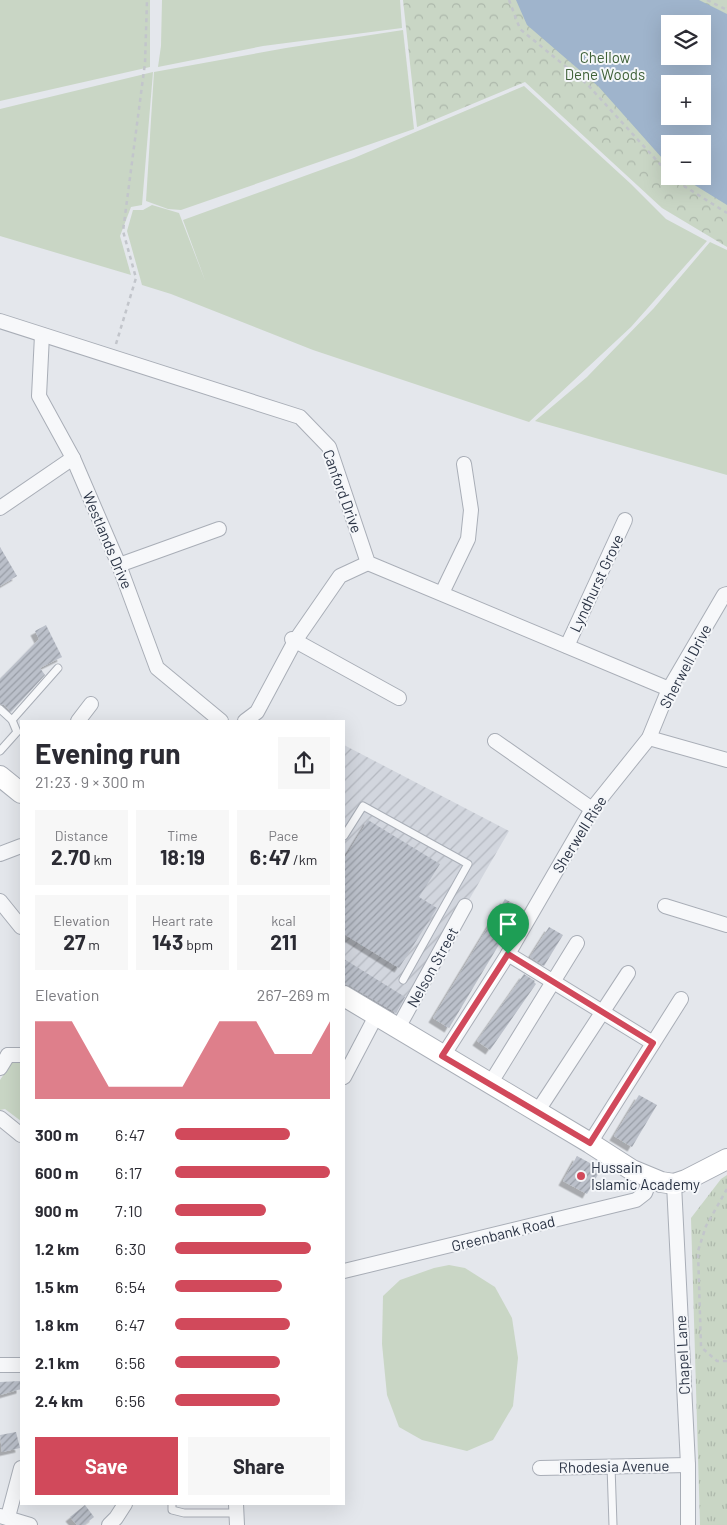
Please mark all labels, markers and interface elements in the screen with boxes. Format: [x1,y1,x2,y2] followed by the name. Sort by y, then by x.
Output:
[661,15,711,185] map controls
[661,15,711,65] button: layers
[565,48,645,83] park label: Chellow Dene Woods
[661,75,711,125] button: +
[661,135,711,185] button: −
[320,447,366,535] street label: Canford Drive
[79,489,137,591] street label: Westlands Drive
[565,531,627,635] street label: Lyndhurst Grove
[655,621,715,711] street label: Sherwell Drive
[35,736,181,770] text: Evening run
[278,737,330,789] button: share
[35,772,145,791] text: 21:23 · 9 × 300 m
[548,792,610,876] street label: Sherwell Rise
[55,827,108,844] text: Distance
[167,827,198,844] text: Time
[268,827,299,844] text: Pace
[51,844,91,869] text: 2.70
[160,844,205,869] text: 18:19
[250,844,290,869] text: 6:47
[91,851,112,868] text: km
[290,851,317,868] text: /km
[487,903,529,954] pin
[494,910,522,938] icon: arrive
[53,912,110,929] text: Elevation
[152,912,213,929] text: Heart rate
[271,912,296,929] text: kcal
[403,924,461,1010] street label: Nelson Street
[63,929,85,954] text: 27
[152,929,183,954] text: 143
[270,929,297,954] text: 211
[85,936,100,953] text: m
[183,936,213,953] text: bpm
[35,985,99,1004] text: Elevation
[257,985,330,1004] text: 267–269 m
[35,1125,78,1144] text: 300 m
[115,1125,145,1144] text: 6:47
[591,1158,700,1193] place label: Hussain Islamic Academy
[35,1163,78,1182] text: 600 m
[115,1163,142,1182] text: 6:17
[575,1170,587,1182] marker: Hussain Islamic Academy
[35,1201,78,1220] text: 900 m
[115,1201,143,1220] text: 7:10
[449,1211,557,1255] street label: Greenbank Road
[35,1239,79,1258] text: 1.2 km
[115,1239,146,1258] text: 6:30
[35,1277,79,1296] text: 1.5 km
[115,1277,146,1296] text: 6:54
[35,1315,79,1334] text: 1.8 km
[115,1315,145,1334] text: 6:47
[671,1315,693,1395] street label: Chapel Lane
[35,1353,79,1372] text: 2.1 km
[115,1353,145,1372] text: 6:56
[35,1391,83,1410] text: 2.4 km
[115,1391,145,1410] text: 6:56
[35,1437,178,1495] button: Save
[188,1437,330,1495] button: Share
[558,1456,670,1476] street label: Rhodesia Avenue

